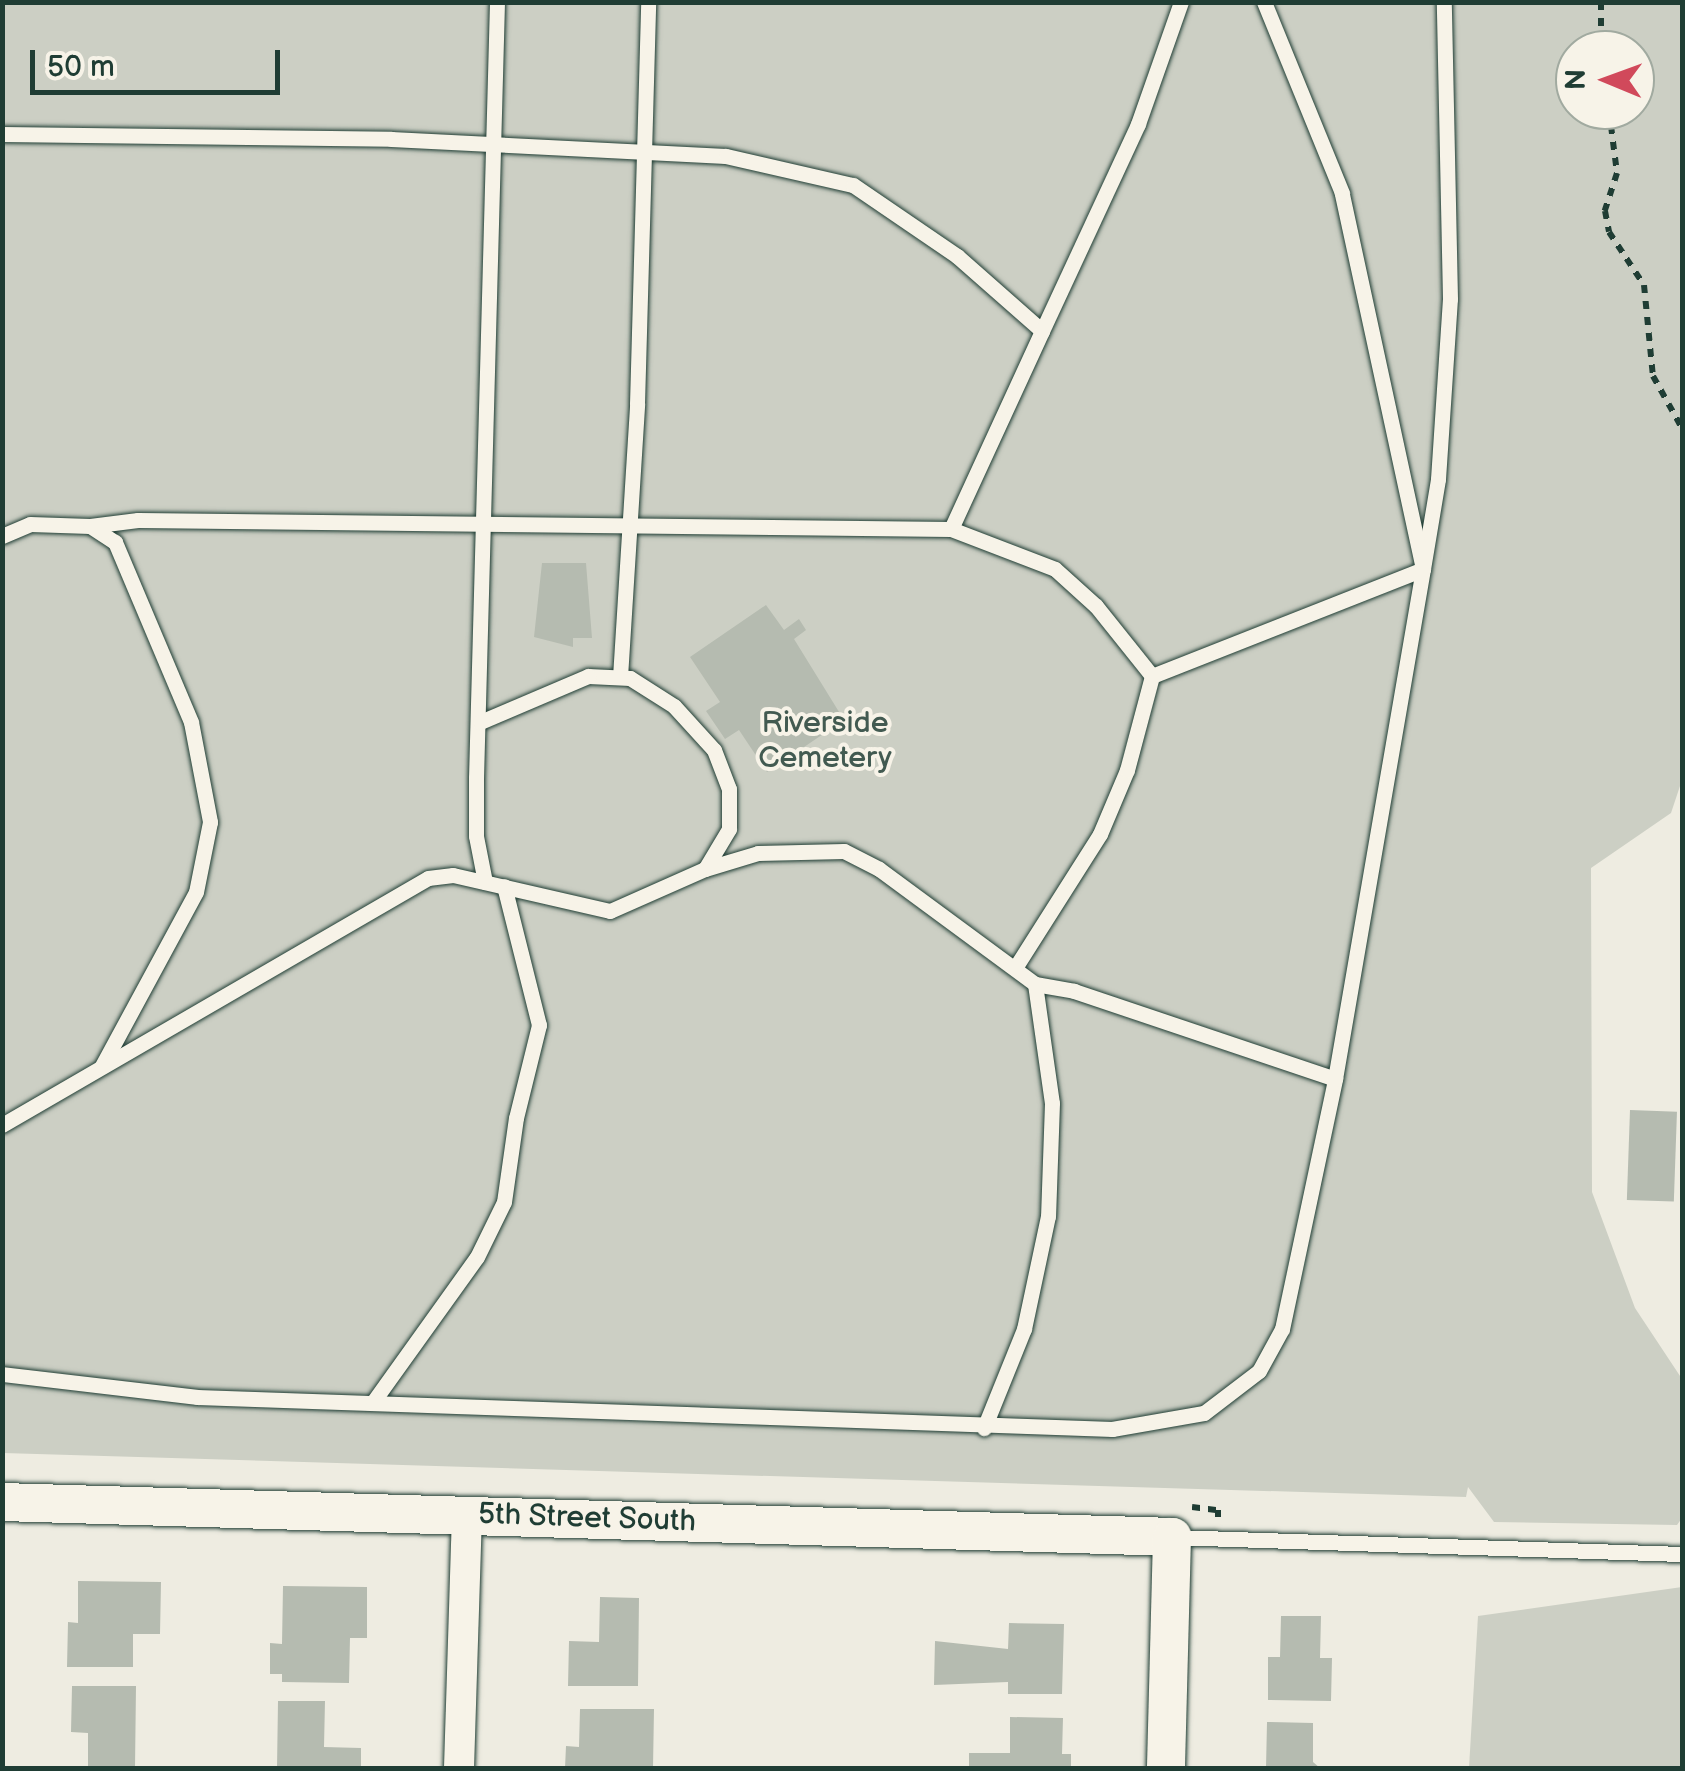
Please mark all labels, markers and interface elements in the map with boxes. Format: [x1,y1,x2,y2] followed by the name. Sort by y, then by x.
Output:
[35,30,285,92] scale bar
[1555,30,1655,130] north arrow
[47,49,115,85] text: 50 m
[1560,69,1593,90] text: N
[758,705,892,776] park label: Riverside Cemetery
[477,1496,697,1540] street label: 5th Street South

